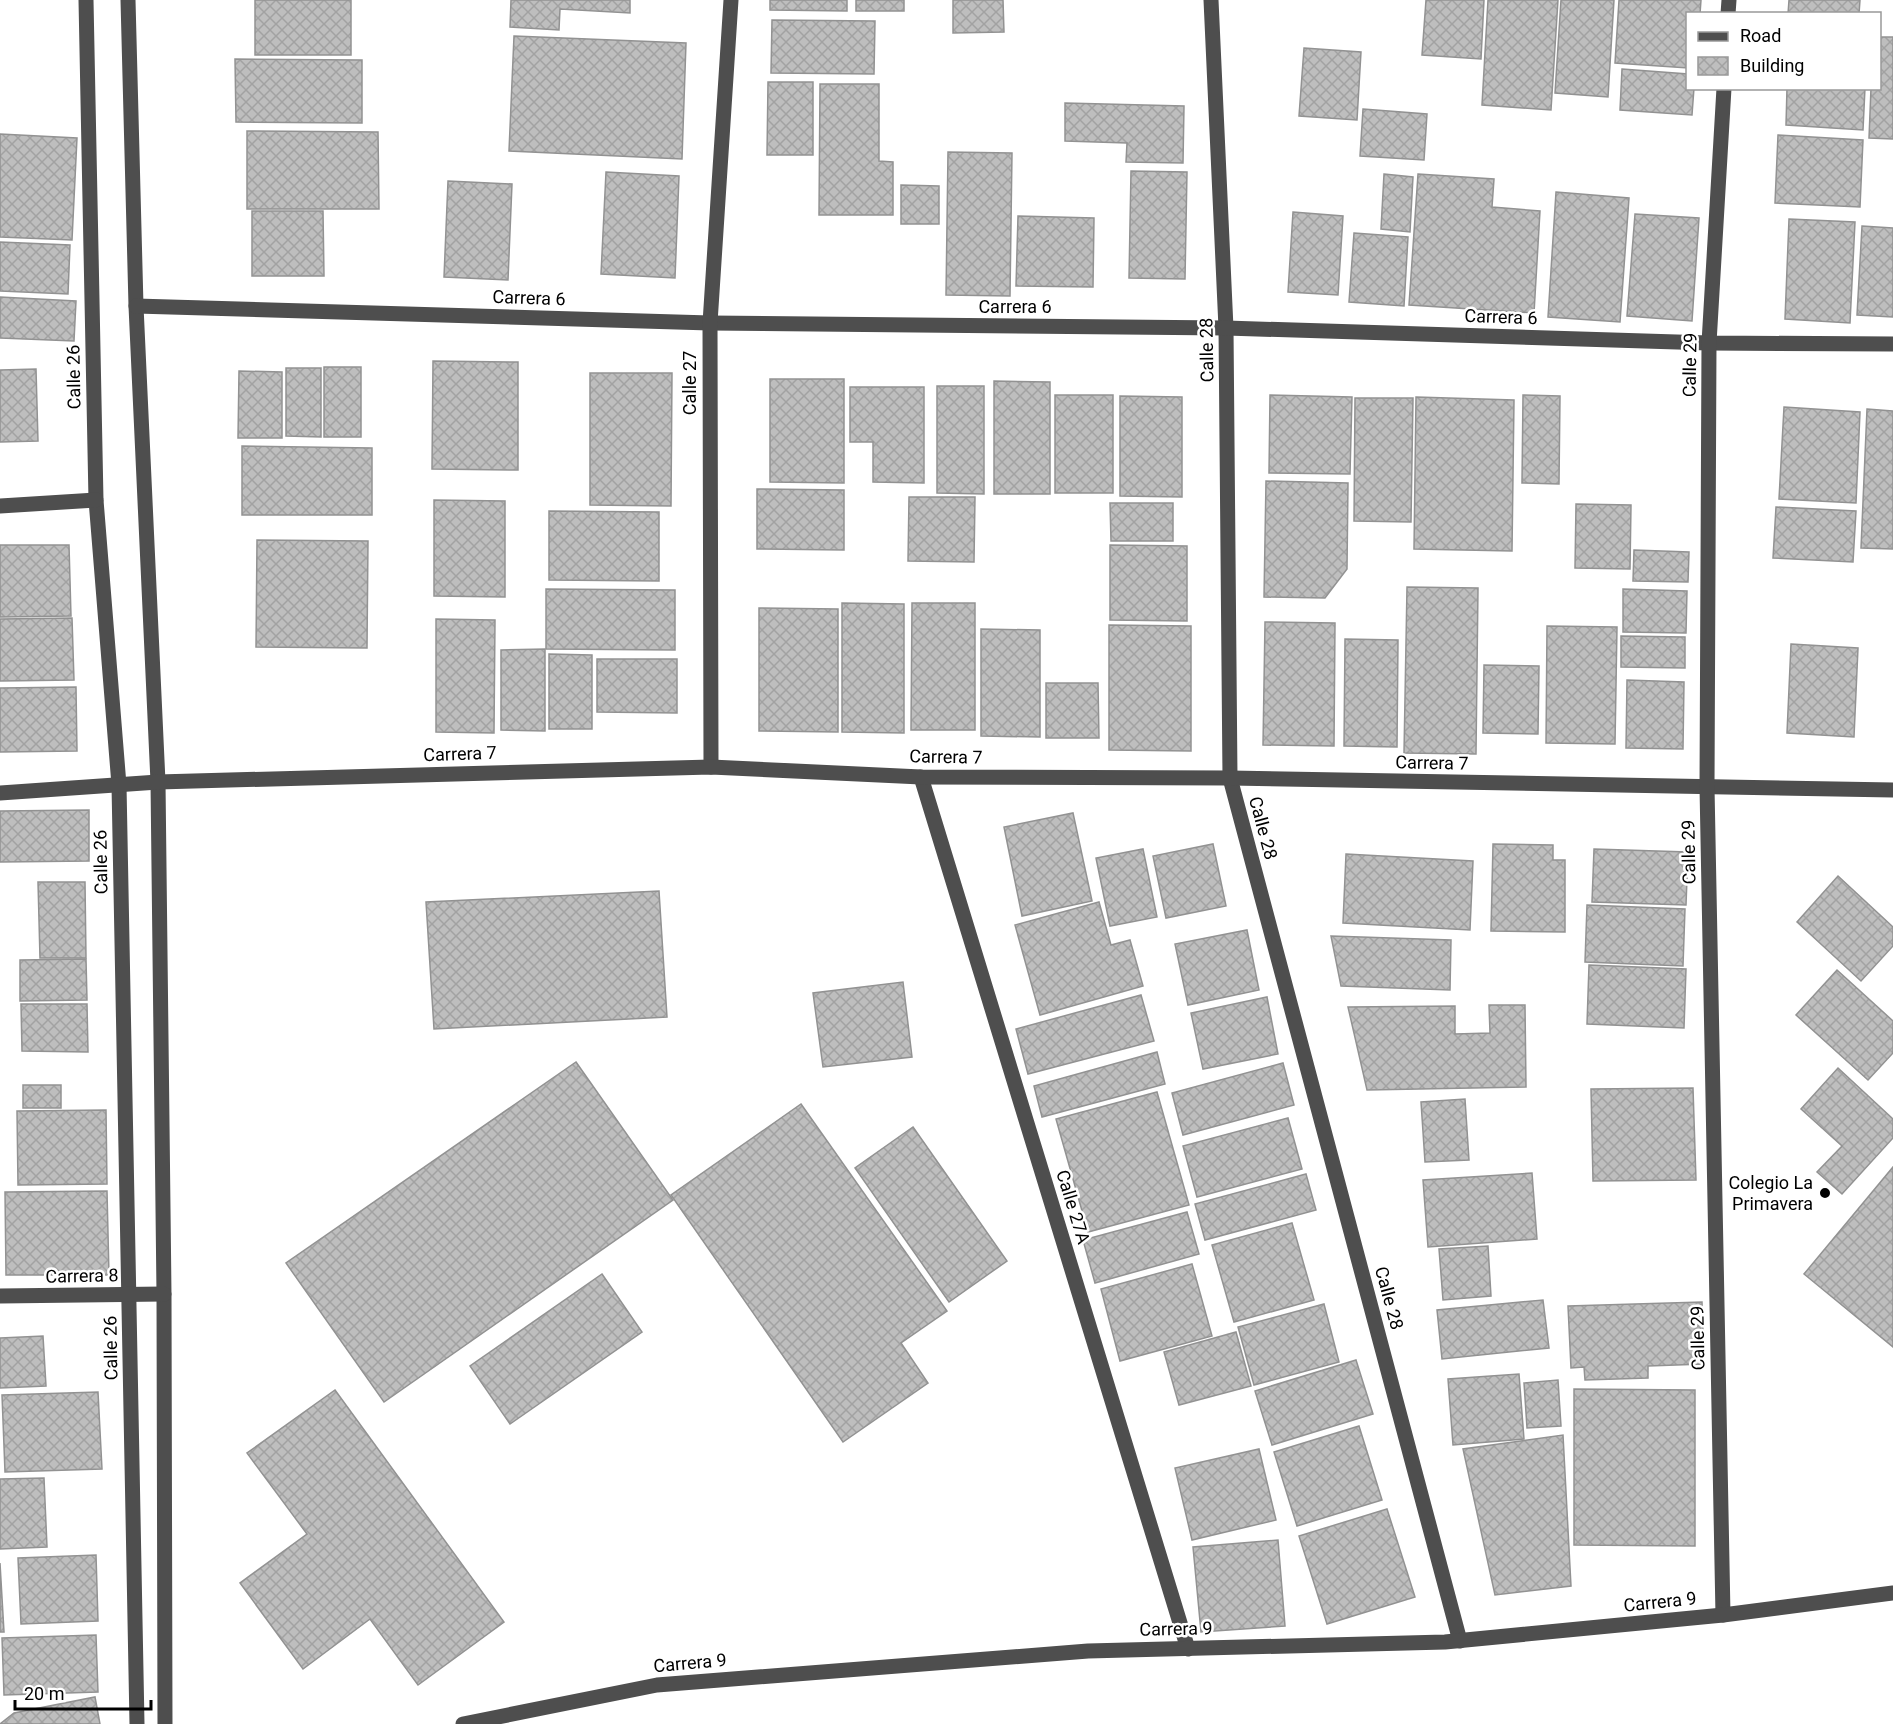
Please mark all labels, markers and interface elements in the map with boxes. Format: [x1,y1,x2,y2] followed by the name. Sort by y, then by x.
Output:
[1686,12,1881,90] legend
[1740,25,1781,46] text: Road
[1740,55,1804,76] text: Building
[492,286,566,309] street label: Carrera 6
[978,296,1052,317] street label: Carrera 6
[1464,305,1538,328] street label: Carrera 6
[1195,318,1218,382] street label: Calle 28
[1678,333,1701,397] street label: Calle 29
[62,345,85,409] street label: Calle 26
[679,351,700,415] street label: Calle 27
[423,742,497,765] street label: Carrera 7
[909,745,983,768] street label: Carrera 7
[1395,751,1469,774] street label: Carrera 7
[1245,794,1282,862] street label: Calle 28
[1677,820,1700,884] street label: Calle 29
[89,830,112,894] street label: Calle 26
[1052,1167,1095,1247] street label: Calle 27A
[1728,1172,1813,1214] place label: Colegio La Primavera
[1818,1186,1832,1200] marker: Colegio La Primavera
[45,1264,119,1287] street label: Carrera 8
[1371,1264,1408,1332] street label: Calle 28
[1686,1306,1709,1370] street label: Calle 29
[99,1316,122,1380] street label: Calle 26
[1622,1587,1697,1616] street label: Carrera 9
[1139,1617,1213,1640] street label: Carrera 9
[653,1649,727,1676] street label: Carrera 9
[15,1673,152,1711] scale bar
[24,1683,64,1704] text: 20 m

